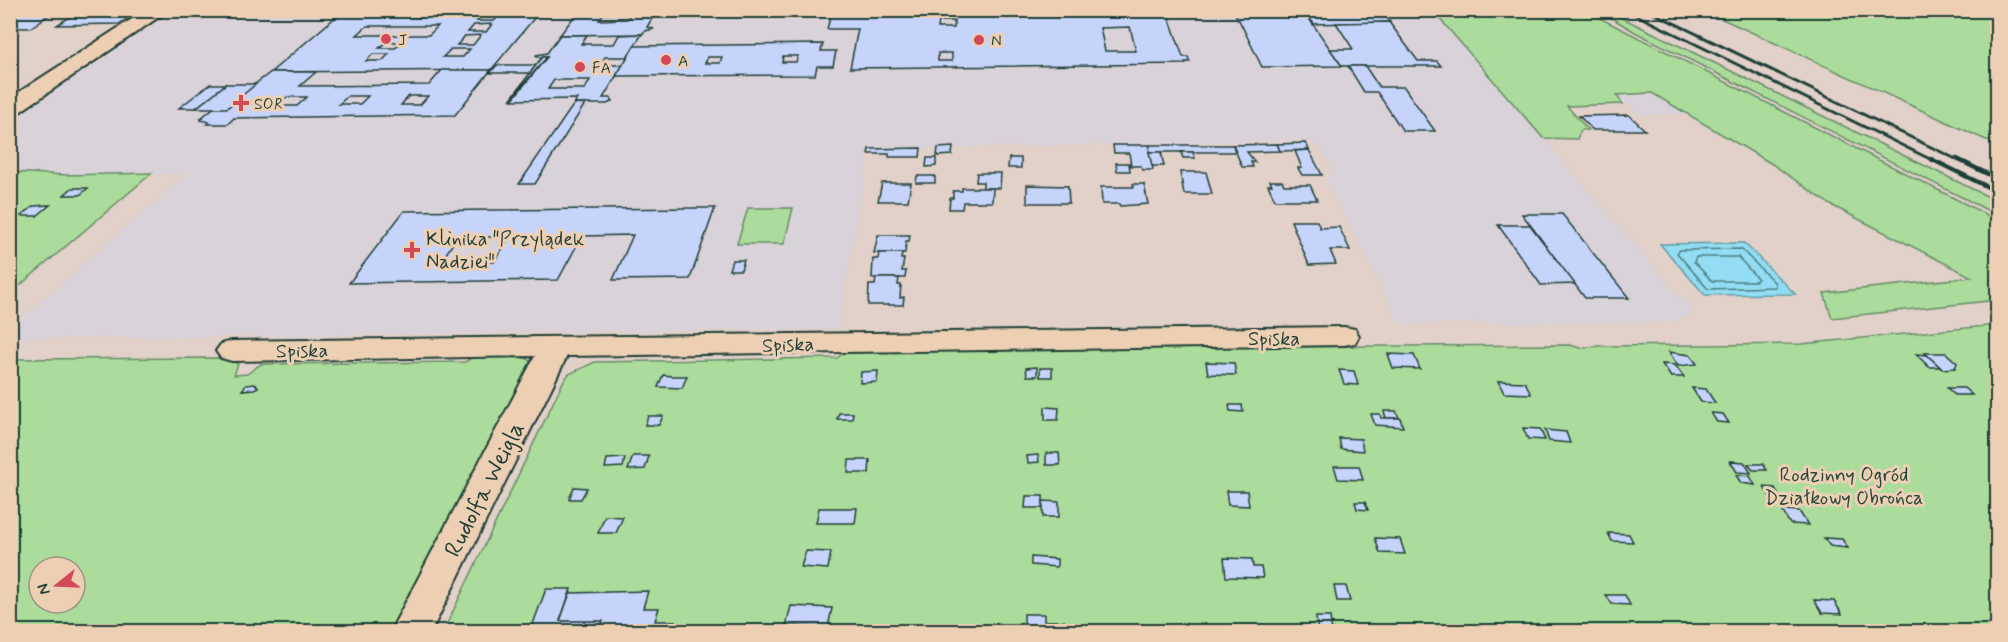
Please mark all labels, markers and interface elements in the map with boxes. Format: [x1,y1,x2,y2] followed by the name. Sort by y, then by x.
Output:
[398,30,407,51] place label: J
[991,31,1002,52] place label: N
[379,32,393,46] marker: J
[972,33,986,47] marker: N
[678,51,688,72] place label: A
[659,53,673,67] marker: A
[592,58,611,79] place label: FA
[573,60,587,74] marker: FA
[232,94,250,112] marker: SOR
[254,94,283,115] place label: SOR
[426,226,584,276] place label: Klinika "Przylądek Nadziei"
[403,241,421,259] marker: Klinika "Przylądek Nadziei"
[1248,326,1300,353] street label: Spiska
[762,331,815,360] street label: Spiska
[276,338,328,365] street label: Spiska
[438,417,533,563] street label: Rudolfa Weigla
[1765,462,1923,512] park label: Rodzinny Ogród Działkowy Obrońca
[27,555,87,615] north arrow
[33,581,56,597] text: N

